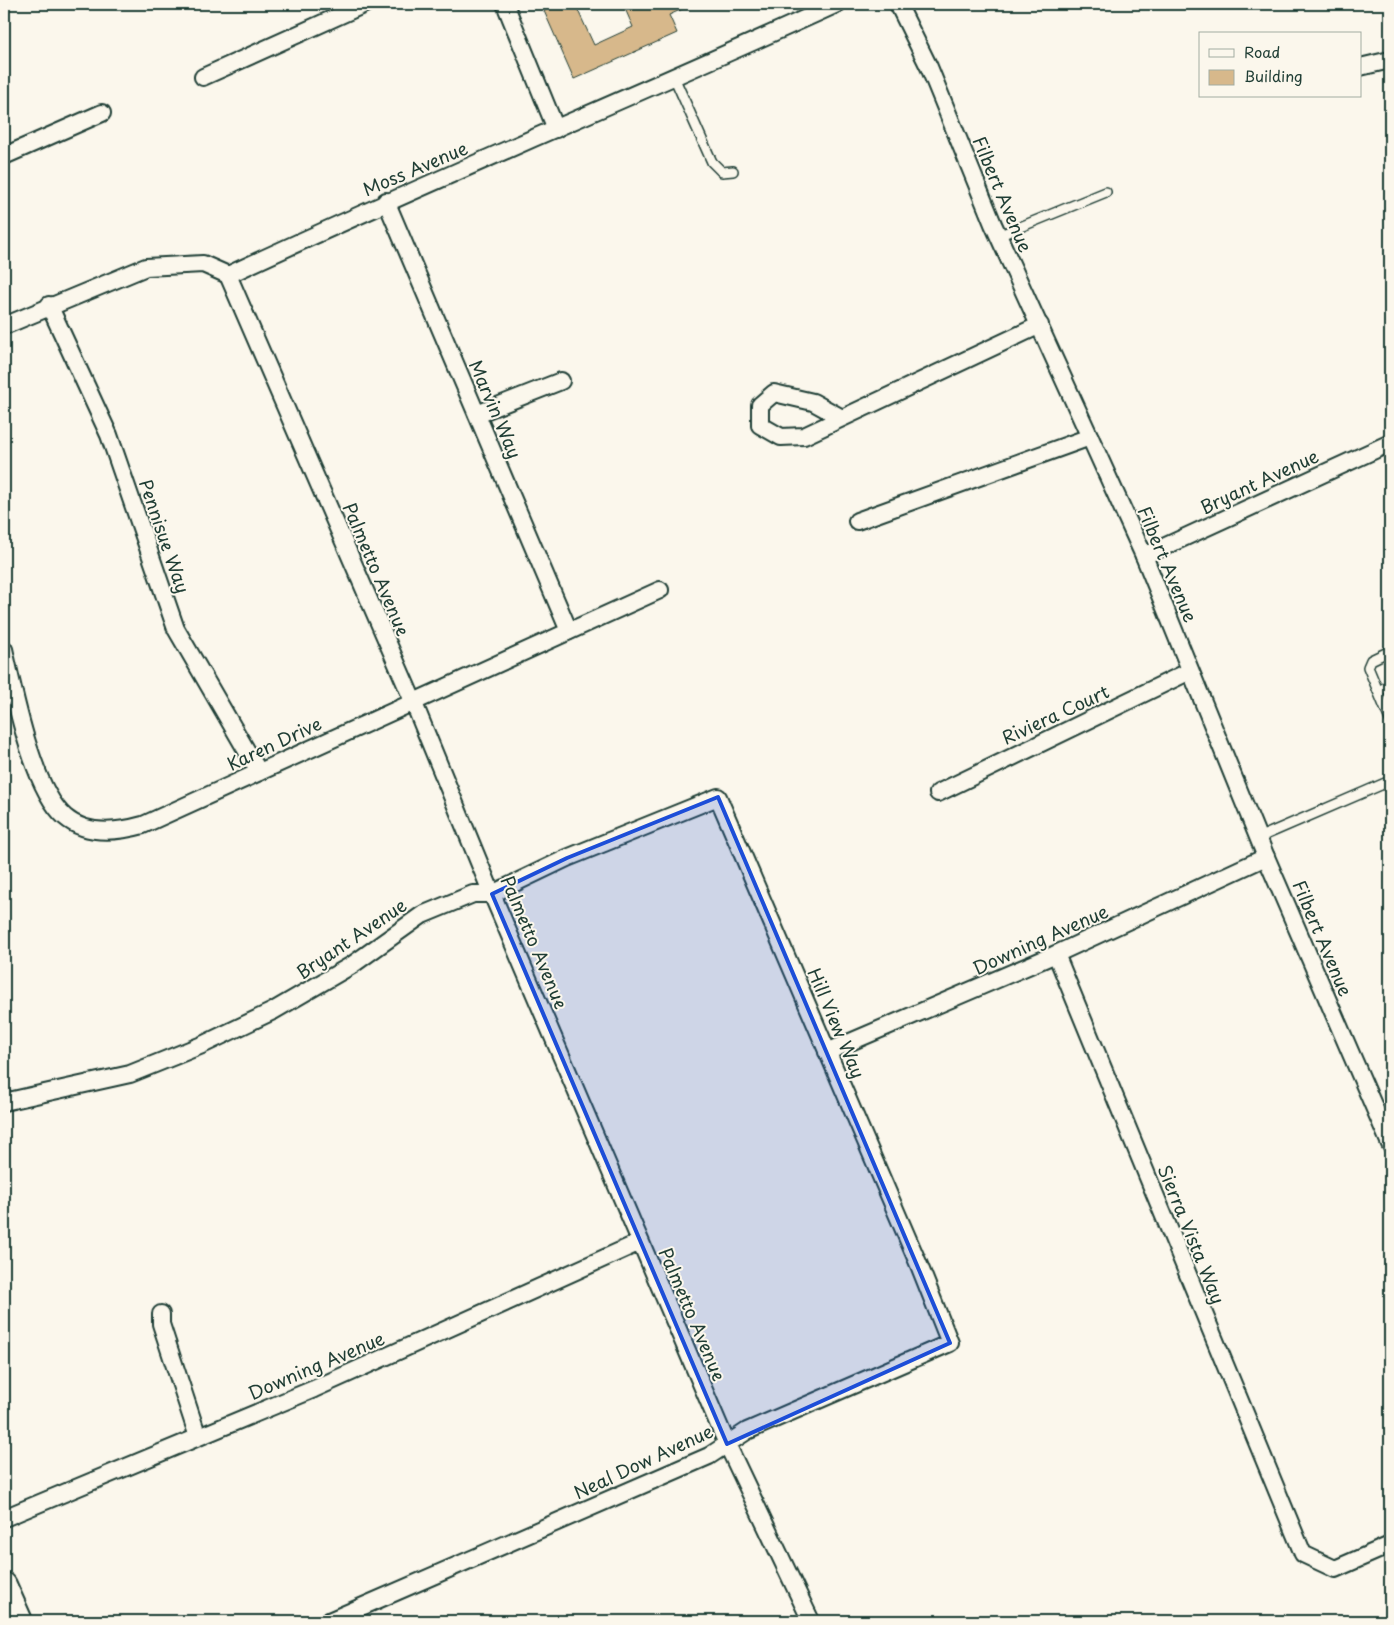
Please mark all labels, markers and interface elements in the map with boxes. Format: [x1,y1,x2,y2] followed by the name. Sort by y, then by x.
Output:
[1199,32,1362,98] legend
[1244,40,1280,63] text: Road
[1244,64,1303,87] text: Building
[966,132,1040,256] street label: Filbert Avenue
[358,134,472,202] street label: Moss Avenue
[463,355,529,463] street label: Marvin Way
[1195,442,1323,520] street label: Bryant Avenue
[133,475,197,597] street label: Pennisue Way
[337,498,417,640] street label: Palmetto Avenue
[1131,502,1205,626] street label: Filbert Avenue
[997,677,1113,751] street label: Riviera Court
[222,709,326,777] street label: Karen Drive
[495,871,575,1013] street label: Palmetto Avenue
[1286,876,1360,1000] street label: Filbert Avenue
[290,891,412,985] street label: Bryant Avenue
[968,897,1112,981] street label: Downing Avenue
[802,964,872,1082] street label: Hill View Way
[1152,1160,1232,1308] street label: Sierra Vista Way
[653,1243,733,1385] street label: Palmetto Avenue
[244,1324,389,1406] street label: Downing Avenue
[569,1417,717,1505] street label: Neal Dow Avenue

